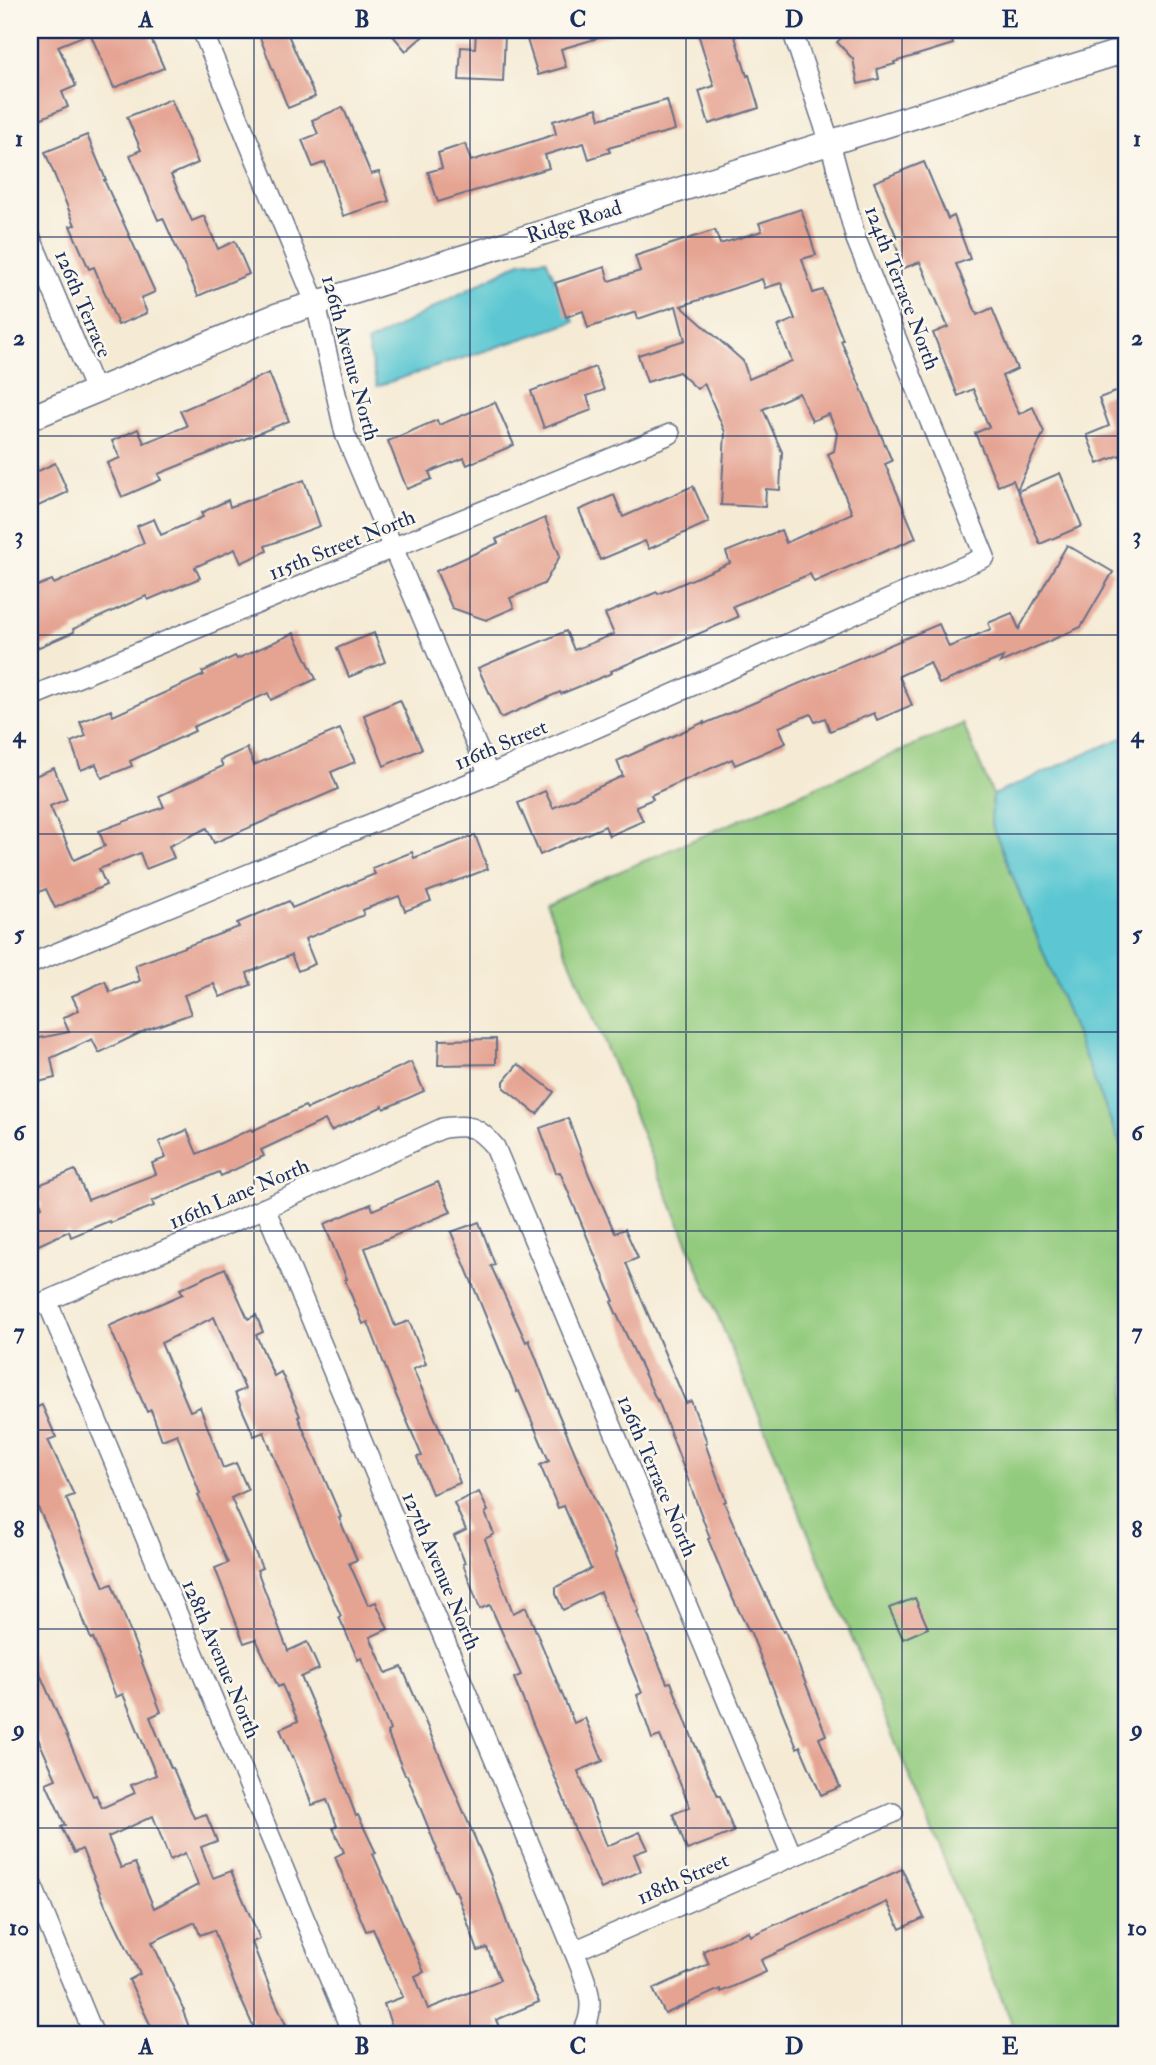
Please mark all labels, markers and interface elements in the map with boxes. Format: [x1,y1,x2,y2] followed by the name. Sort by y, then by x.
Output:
[138,5,154,34] text: A
[354,5,370,34] text: B
[570,5,586,34] text: C
[785,5,803,34] text: D
[1002,5,1019,34] text: E
[15,124,23,153] text: 1
[1133,124,1141,153] text: 1
[523,194,626,250] street label: Ridge Road
[858,202,946,374] street label: 124th Terrace North
[48,246,118,362] street label: 126th Terrace
[315,272,385,444] street label: 126th Avenue North
[13,323,25,352] text: 2
[1131,323,1143,352] text: 2
[265,503,419,587] street label: 115th Street North
[15,521,23,550] text: 3
[1133,521,1141,550] text: 3
[450,713,552,777] street label: 116th Street
[12,720,27,749] text: 4
[1130,720,1145,749] text: 4
[14,919,25,948] text: 5
[1132,919,1143,948] text: 5
[13,1118,27,1147] text: 6
[1131,1118,1145,1147] text: 6
[165,1152,313,1236] street label: 116th Lane North
[14,1317,25,1346] text: 7
[1132,1317,1143,1346] text: 7
[611,1391,703,1561] street label: 126th Terrace North
[396,1488,486,1654] street label: 127th Avenue North
[14,1515,25,1544] text: 8
[1132,1515,1143,1544] text: 8
[175,1576,267,1742] street label: 128th Avenue North
[11,1714,25,1743] text: 9
[1129,1714,1143,1743] text: 9
[633,1847,733,1911] street label: 118th Street
[9,1913,29,1942] text: 10
[1127,1913,1147,1942] text: 10
[138,2032,154,2061] text: A
[354,2032,370,2061] text: B
[570,2032,586,2061] text: C
[785,2032,803,2061] text: D
[1002,2032,1019,2061] text: E

